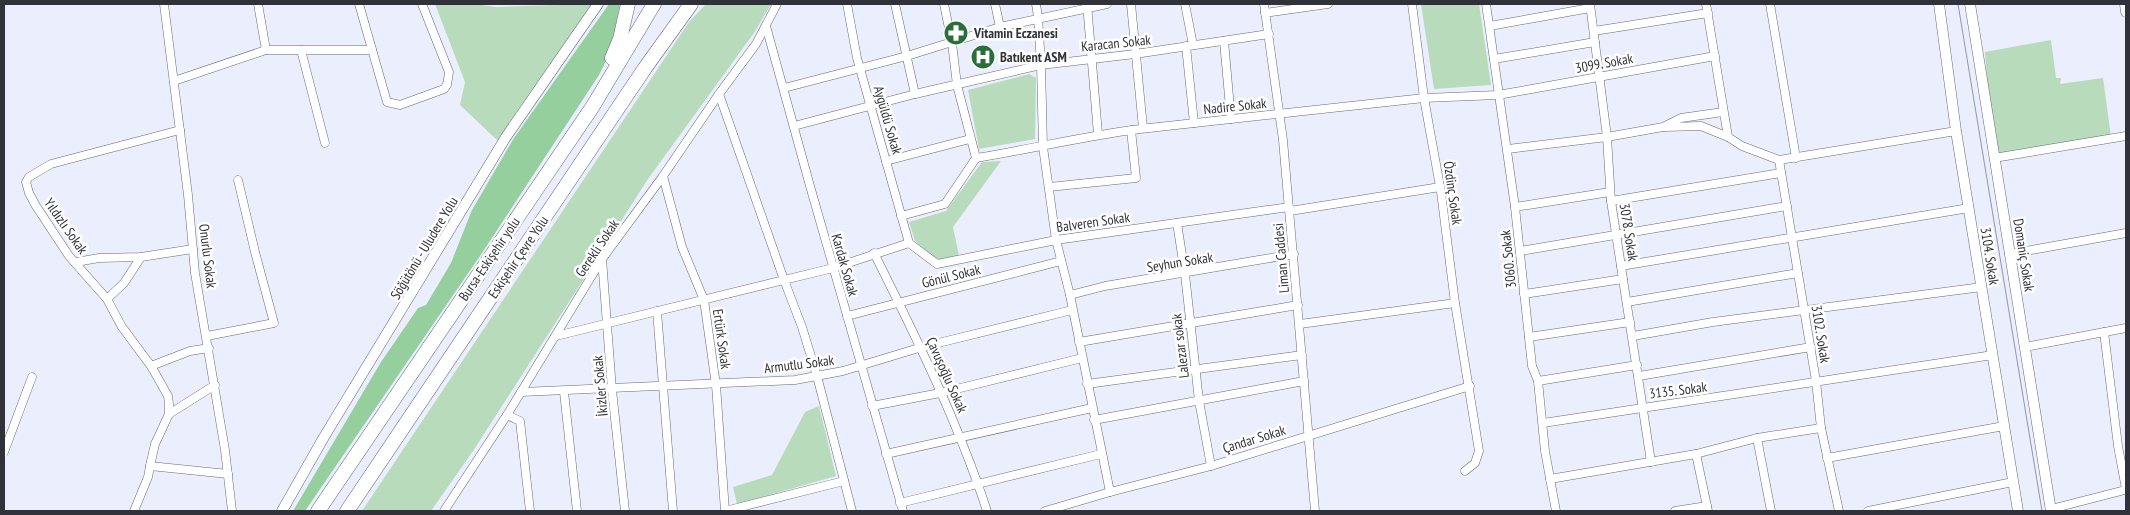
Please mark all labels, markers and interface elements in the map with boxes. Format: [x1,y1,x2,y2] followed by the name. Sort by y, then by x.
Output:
[943,20,969,46] pharmacy icon: Vitamin Eczanesi
[973,24,1058,42] place label: Vitamin Eczanesi
[1080,30,1152,56] street label: Karacan Sokak
[970,44,996,70] hospital icon: Batıkent ASM
[1000,48,1067,66] place label: Batıkent ASM
[1574,49,1635,77] street label: 3099. Sokak
[870,84,907,157] street label: Aygüldü Sokak
[1203,94,1268,118] street label: Nadire Sokak
[1440,160,1466,226] street label: Özdinç Sokak
[386,193,462,303] street label: Söğütönü - Uludere Yolu
[40,194,92,258] street label: Yıldızlı Sokak
[1616,202,1643,263] street label: 3078. Sokak
[1055,208,1131,236] street label: Balveren Sokak
[484,212,552,302] street label: Eskişehir Çevre Yolu
[454,214,524,304] street label: Bursa-Eskişehir yolu
[571,215,623,280] street label: Gerekli Sokak
[2009,217,2039,293] street label: Domaniç Sokak
[1269,222,1293,294] street label: Liman Caddesi
[195,223,221,290] street label: Onurlu Sokak
[1977,226,2004,287] street label: 3104. Sokak
[1496,229,1520,289] street label: 3060. Sokak
[827,232,863,299] street label: Kardak Sokak
[1146,248,1215,276] street label: Seyhun Sokak
[920,260,983,292] street label: Gönül Sokak
[1808,304,1835,365] street label: 3102. Sokak
[709,308,735,371] street label: Ertürk Sokak
[1167,312,1193,379] street label: Lalezar sokak
[922,334,972,416] street label: Çavuşoğlu Sokak
[763,351,836,377] street label: Armutlu Sokak
[588,354,612,417] street label: İkizler Sokak
[1648,377,1709,402] street label: 3135. Sokak
[1220,421,1288,457] street label: Çandar Sokak

